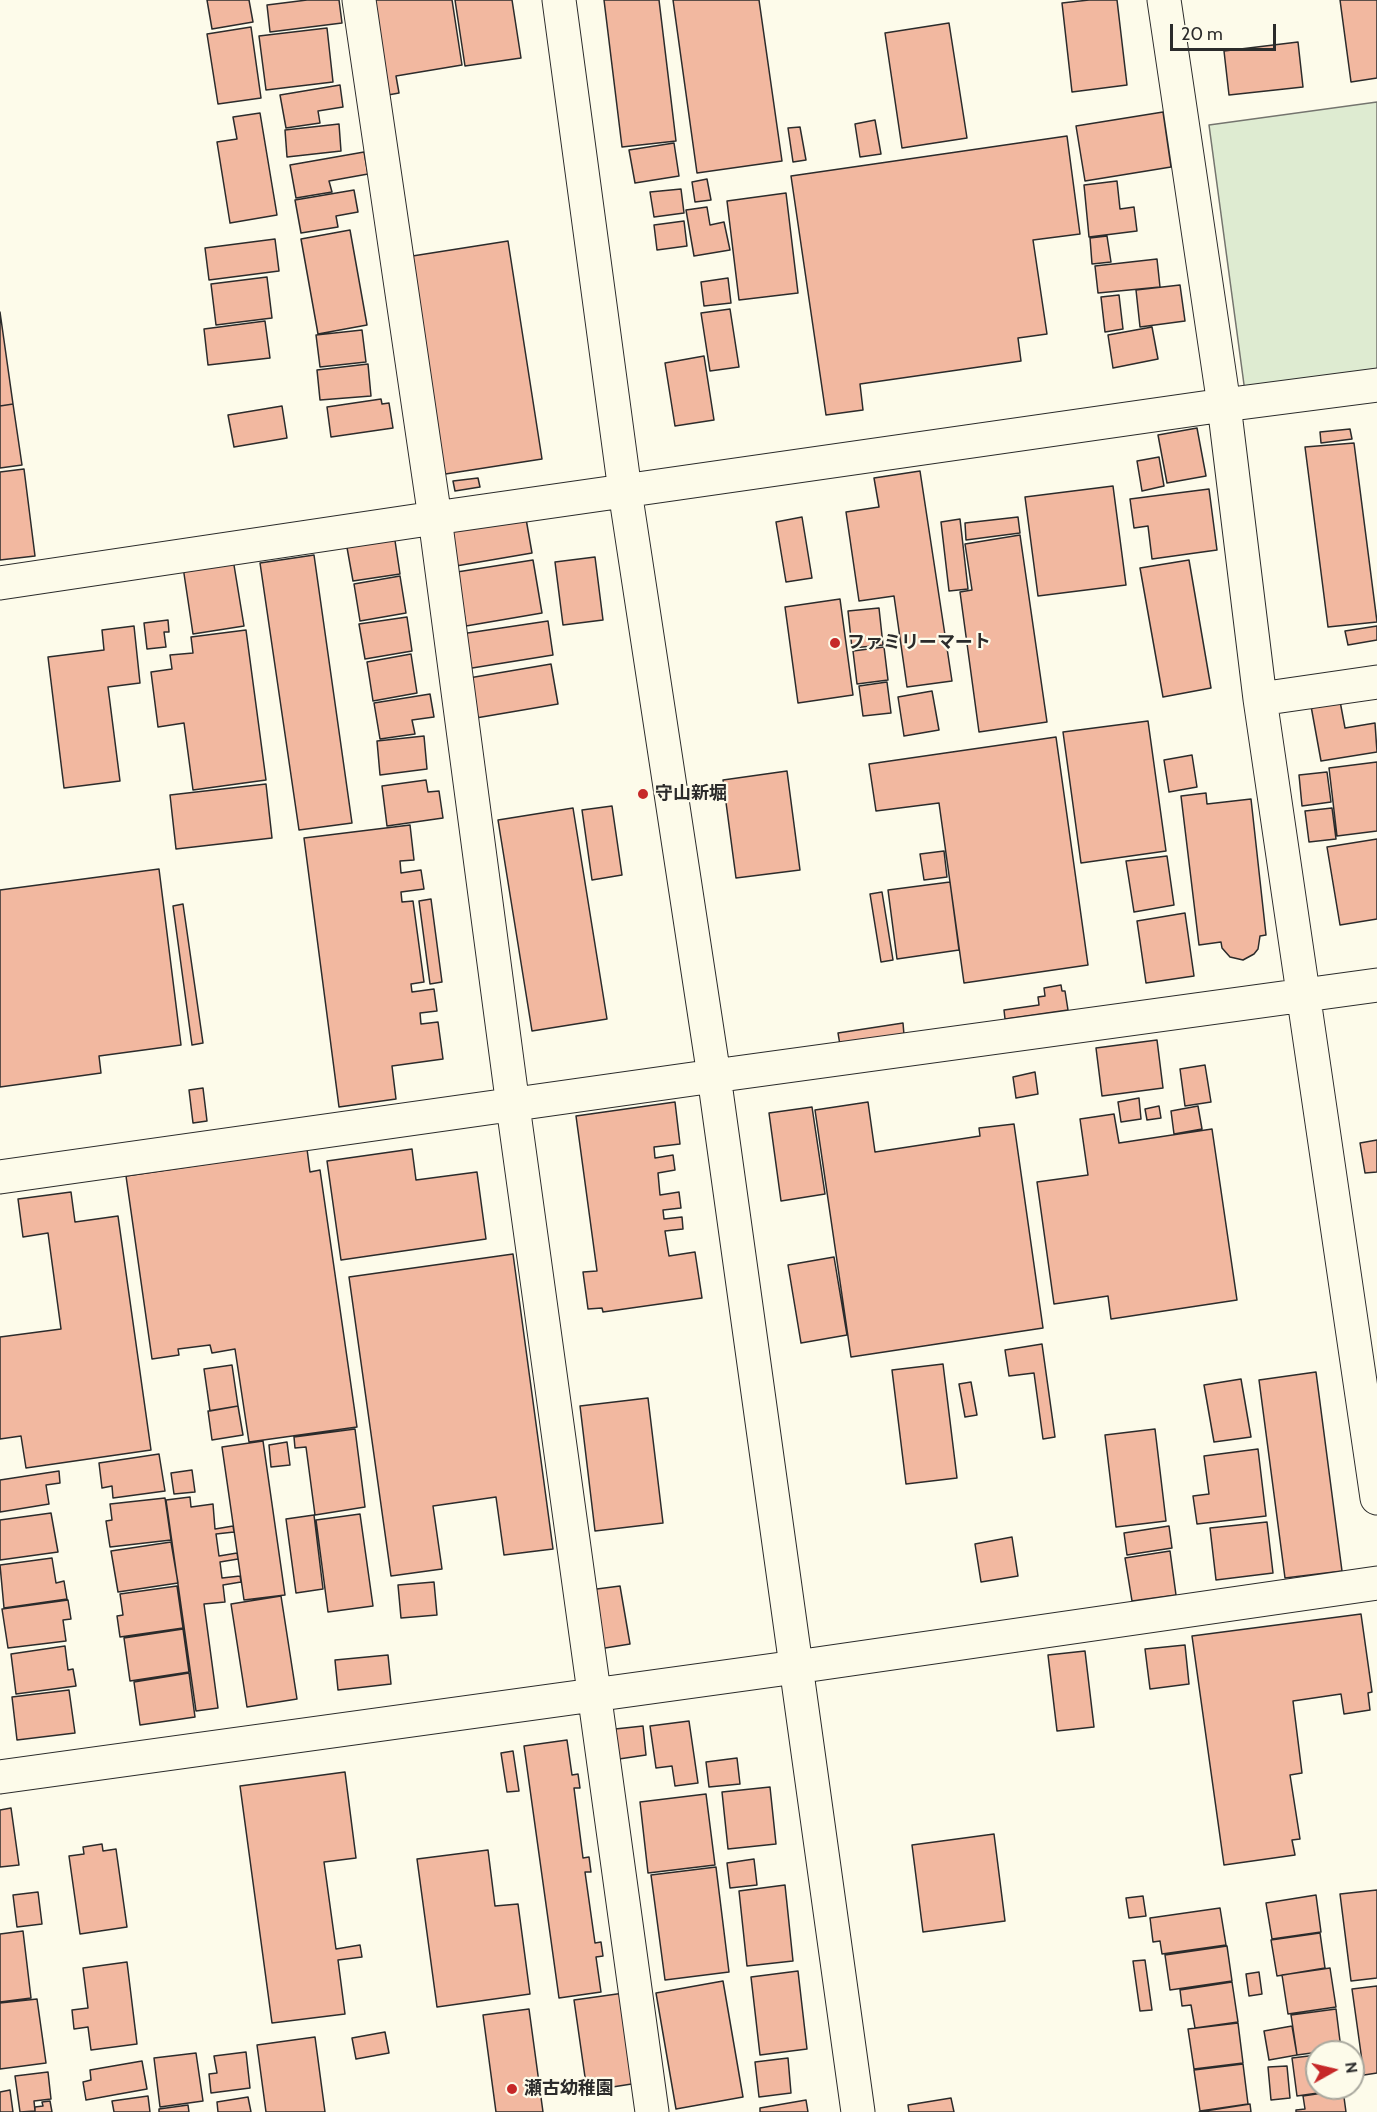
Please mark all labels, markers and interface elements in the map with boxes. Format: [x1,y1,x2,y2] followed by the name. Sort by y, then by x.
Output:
[1173,12,1280,50] scale bar
[1181,23,1223,45] text: 20 m
[847,632,991,654] place label: ファミリーマート
[828,636,842,650] marker: ファミリーマート
[655,783,727,805] place label: 守山新堀
[636,787,650,801] marker: 守山新堀
[1305,2040,1365,2100] north arrow
[1341,2061,1362,2075] text: N
[524,2078,614,2100] place label: 瀬古幼稚園
[505,2082,519,2096] marker: 瀬古幼稚園

